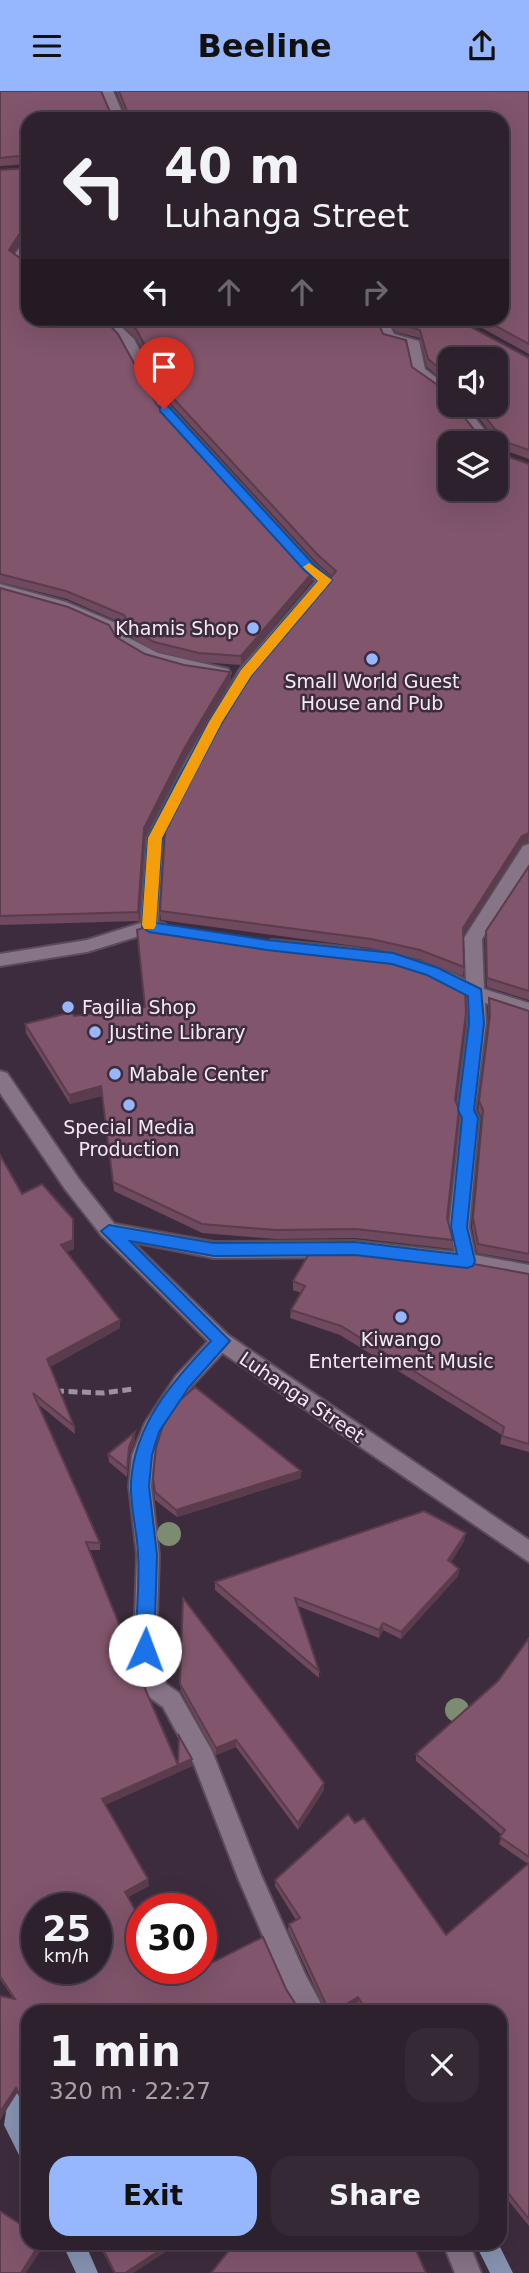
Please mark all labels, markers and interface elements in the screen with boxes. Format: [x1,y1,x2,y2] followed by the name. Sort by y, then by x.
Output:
[28,27,66,65] icon: menu
[197,27,332,65] text: Beeline
[463,27,501,65] icon: share
[164,138,300,195] text: 40 m
[49,140,140,231] icon: left
[164,197,409,235] text: Luhanga Street
[137,273,175,311] icon: left
[210,273,248,311] icon: ahead
[283,273,321,311] icon: ahead
[356,273,394,311] icon: right
[134,337,194,409] pin
[438,347,508,501] map controls
[438,347,508,417] button: sound
[145,348,183,386] icon: arrive
[438,431,508,501] button: layers
[115,617,239,639] place label: Khamis Shop
[245,620,261,636] marker: Khamis Shop
[364,651,380,667] marker: Small World Guest House and Pub
[284,670,460,714] place label: Small World Guest House and Pub
[82,996,196,1018] place label: Fagilia Shop
[60,999,76,1015] marker: Fagilia Shop
[108,1021,245,1043] place label: Justine Library
[87,1024,103,1040] marker: Justine Library
[129,1063,268,1085] place label: Mabale Center
[107,1066,123,1082] marker: Mabale Center
[121,1097,137,1113] marker: Special Media Production
[63,1116,195,1160] place label: Special Media Production
[393,1309,409,1325] marker: Kiwango Enterteiment Music
[308,1328,494,1372] place label: Kiwango Enterteiment Music
[236,1347,368,1447] street label: Luhanga Street
[108,1613,182,1687] position arrow
[126,1893,217,1984] speed limit sign: 30
[42,1909,91,1949] text: 25
[44,1945,89,1966] text: km/h
[49,2027,181,2076] text: 1 min
[405,2028,479,2102] button: close
[49,2078,211,2104] text: 320 m · 22:27
[49,2156,257,2236] button: Exit
[271,2156,479,2236] button: Share

